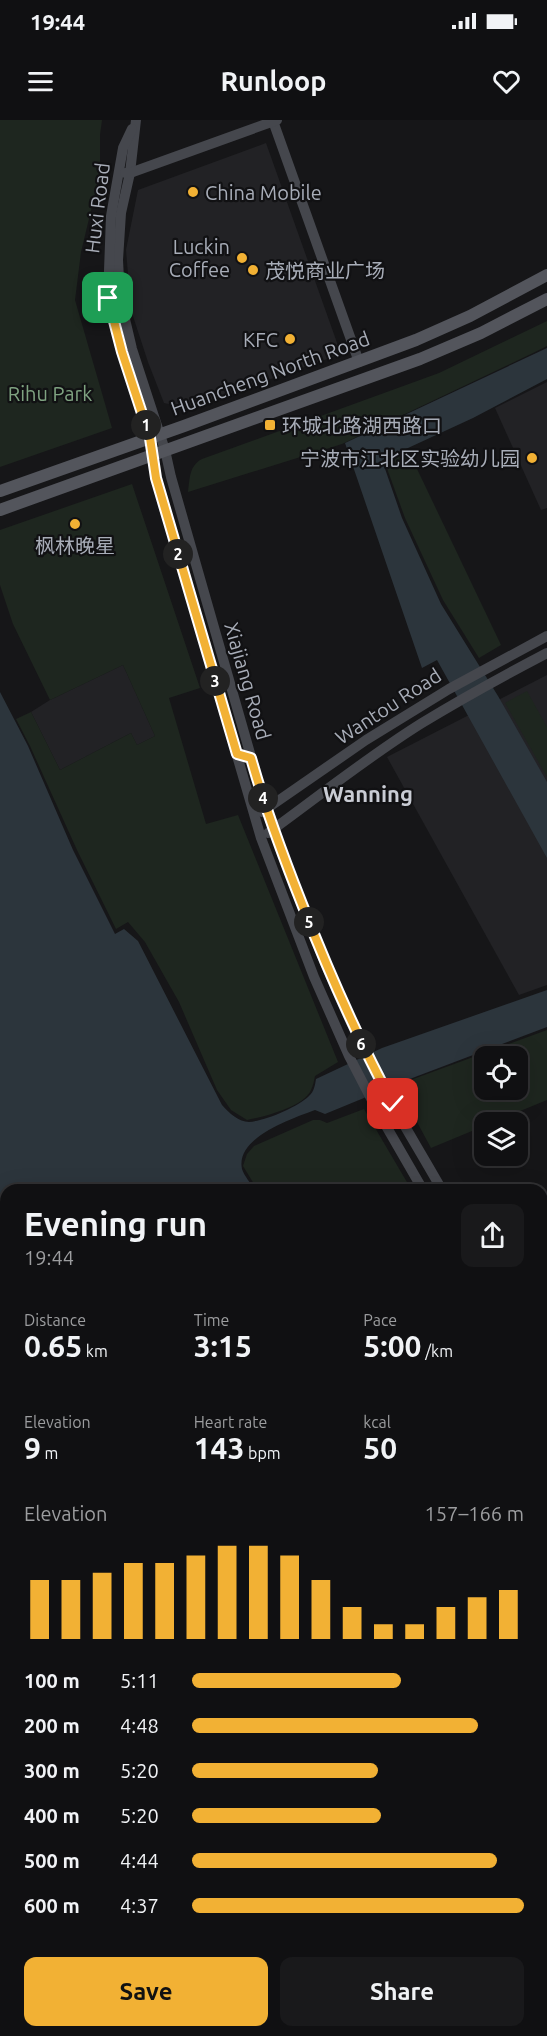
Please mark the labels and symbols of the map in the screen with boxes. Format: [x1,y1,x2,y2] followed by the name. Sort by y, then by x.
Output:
[80,161,114,255] street label: Huxi Road
[205,181,322,204] place label: China Mobile
[186,185,200,199] marker: China Mobile
[169,235,230,281] place label: Luckin Coffee
[235,251,249,265] marker: Luckin Coffee
[265,259,385,282] place label: 茂悦商业广场
[246,263,260,277] marker: 茂悦商业广场
[82,272,133,323] pin
[167,326,373,420] street label: Huancheng North Road
[243,328,278,351] place label: KFC
[283,332,297,346] marker: KFC
[8,382,92,405] park label: Rihu Park
[131,410,161,440] pin: 1
[282,414,442,437] place label: 环城北路湖西路口
[263,418,277,432] marker: 环城北路湖西路口
[300,447,520,470] place label: 宁波市江北区实验幼儿园
[525,451,539,465] marker: 宁波市江北区实验幼儿园
[68,517,82,531] marker: 枫林晚星
[35,534,115,557] place label: 枫林晚星
[163,539,193,569] pin: 2
[220,620,276,742] street label: Xiajiang Road
[331,663,445,749] street label: Wantou Road
[200,666,230,696] pin: 3
[323,781,413,806] district label: Wanning
[248,783,278,813] pin: 4
[294,907,324,937] pin: 5
[346,1029,376,1059] pin: 6
[367,1078,418,1129] pin

